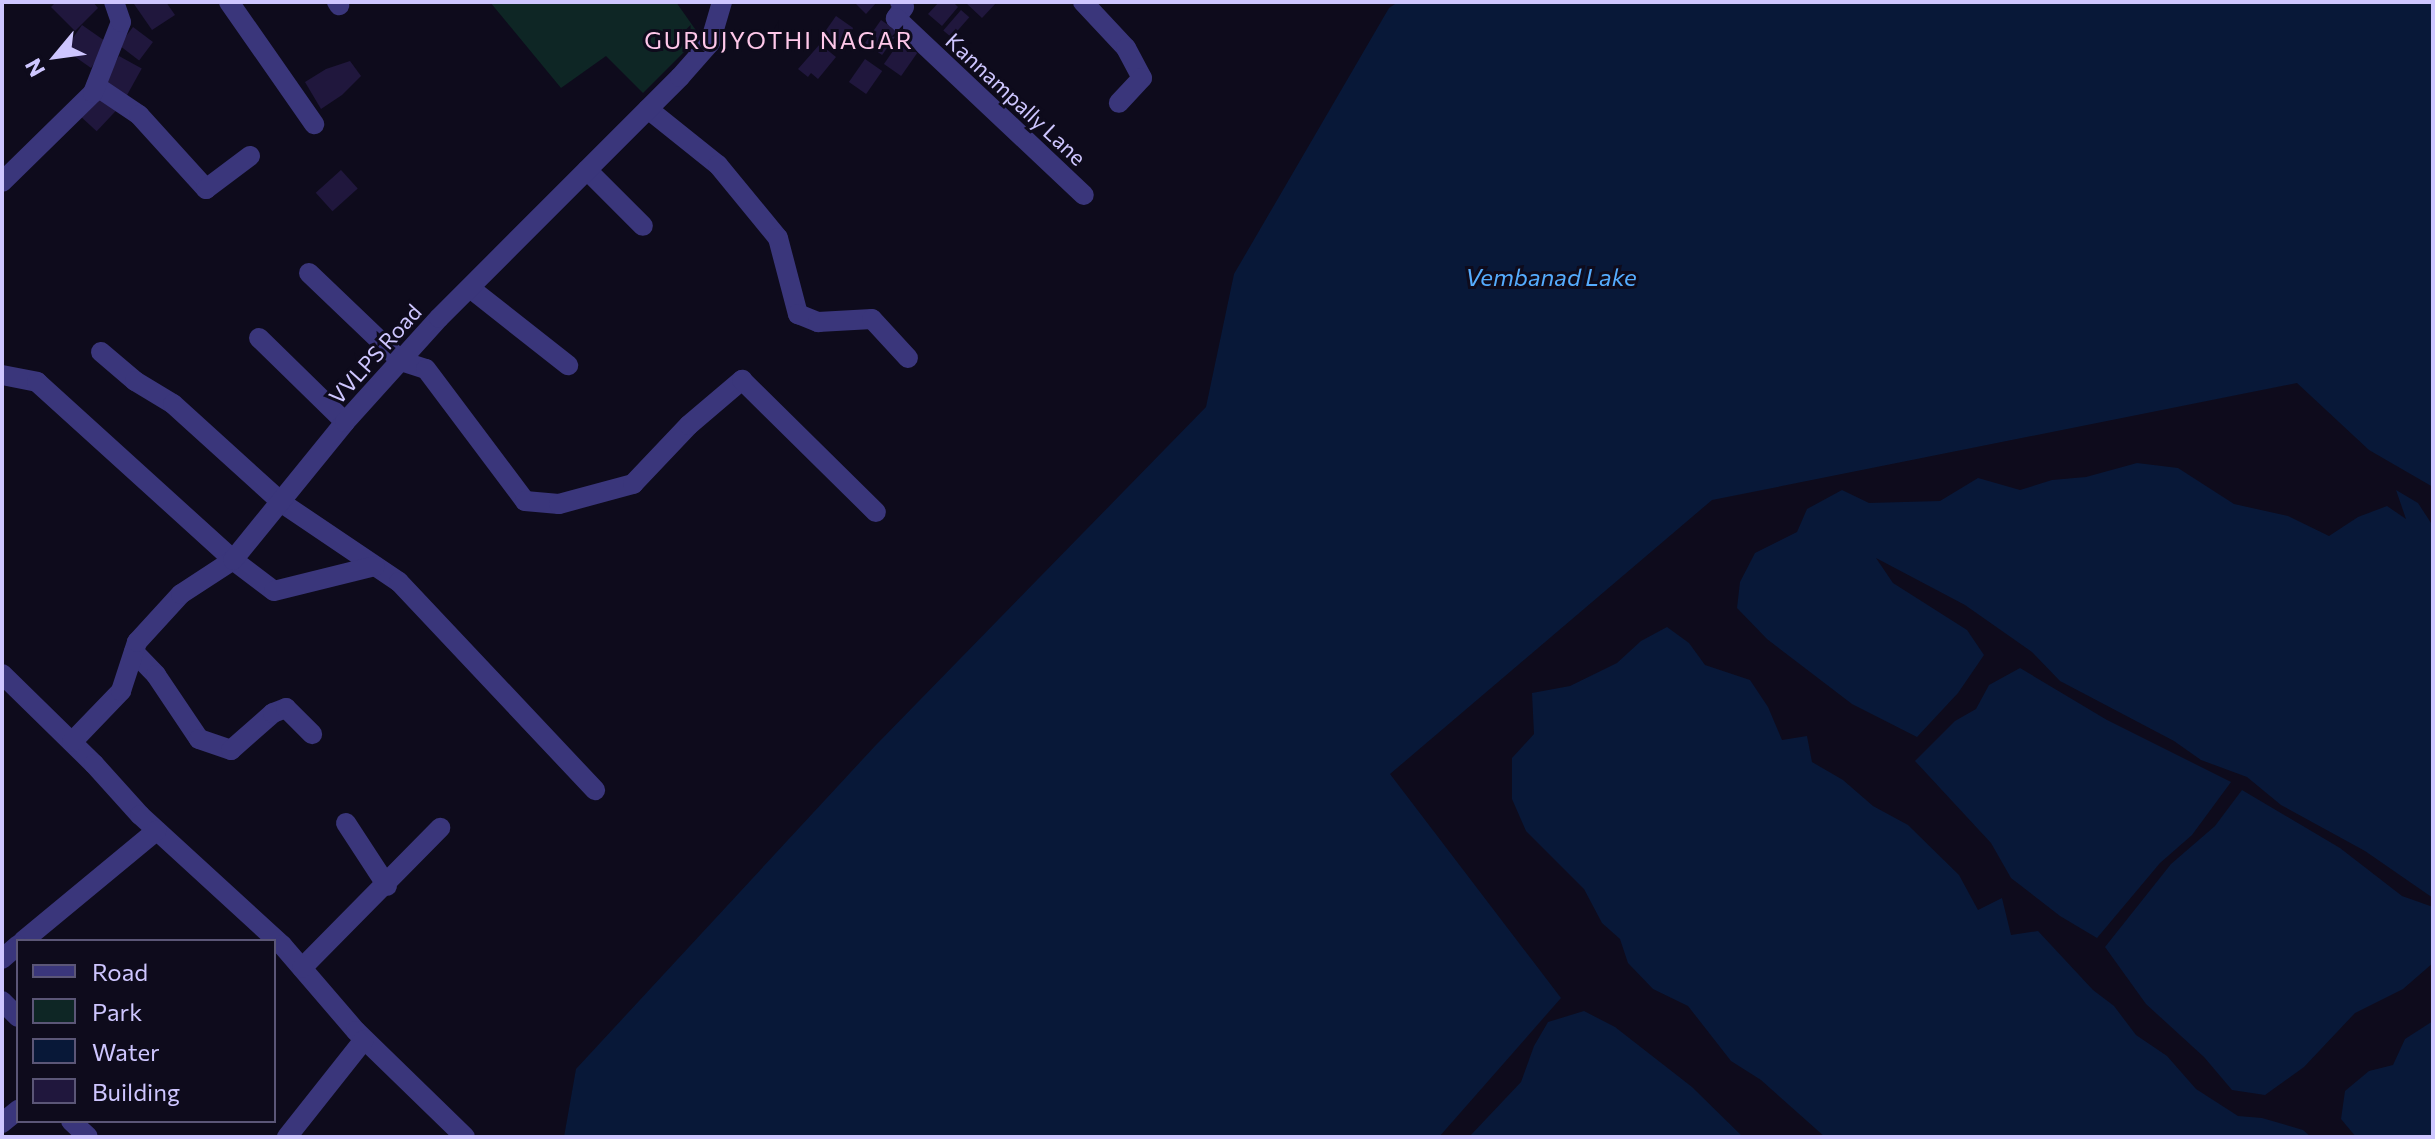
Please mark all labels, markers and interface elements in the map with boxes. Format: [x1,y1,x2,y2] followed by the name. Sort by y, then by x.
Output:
[16,16,96,96] north arrow
[644,26,914,54] district label: GURUJYOTHI NAGAR
[941,27,1091,171] street label: Kannampally Lane
[19,54,50,82] text: N
[1465,263,1637,291] water label: Vembanad Lake
[323,299,427,409] street label: VVLPS Road
[16,939,276,1123] legend
[92,957,148,986] text: Road
[92,997,142,1026] text: Park
[92,1037,160,1066] text: Water
[92,1077,180,1106] text: Building

